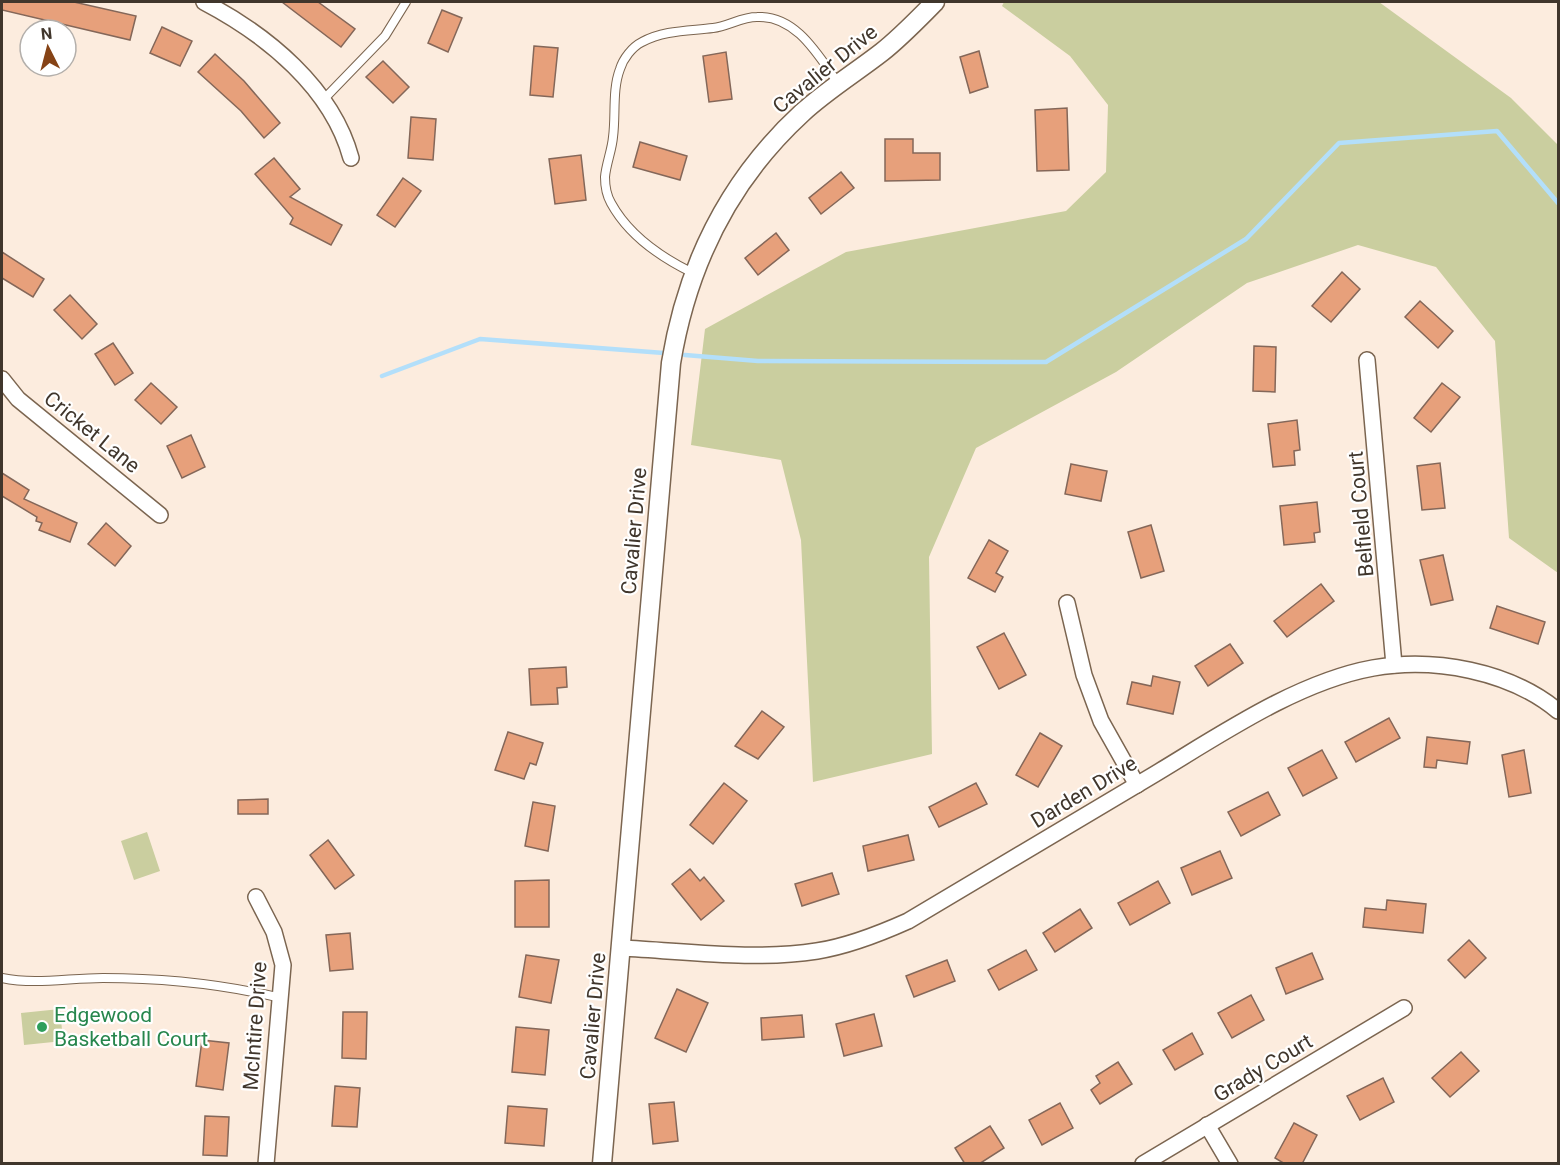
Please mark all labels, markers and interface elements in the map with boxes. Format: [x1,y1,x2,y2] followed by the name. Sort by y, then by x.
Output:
[18,18,78,78] north arrow
[768,20,882,118] street label: Cavalier Drive
[40,24,53,44] text: N
[39,386,145,478] street label: Cricket Lane
[1344,450,1378,578] street label: Belfield Court
[617,467,651,595] street label: Cavalier Drive
[1027,751,1141,833] street label: Darden Drive
[576,952,610,1080] street label: Cavalier Drive
[239,961,271,1091] street label: McIntire Drive
[54,1003,208,1051] place label: Edgewood Basketball Court
[35,1020,49,1034] marker: Edgewood Basketball Court
[1209,1029,1317,1107] street label: Grady Court

